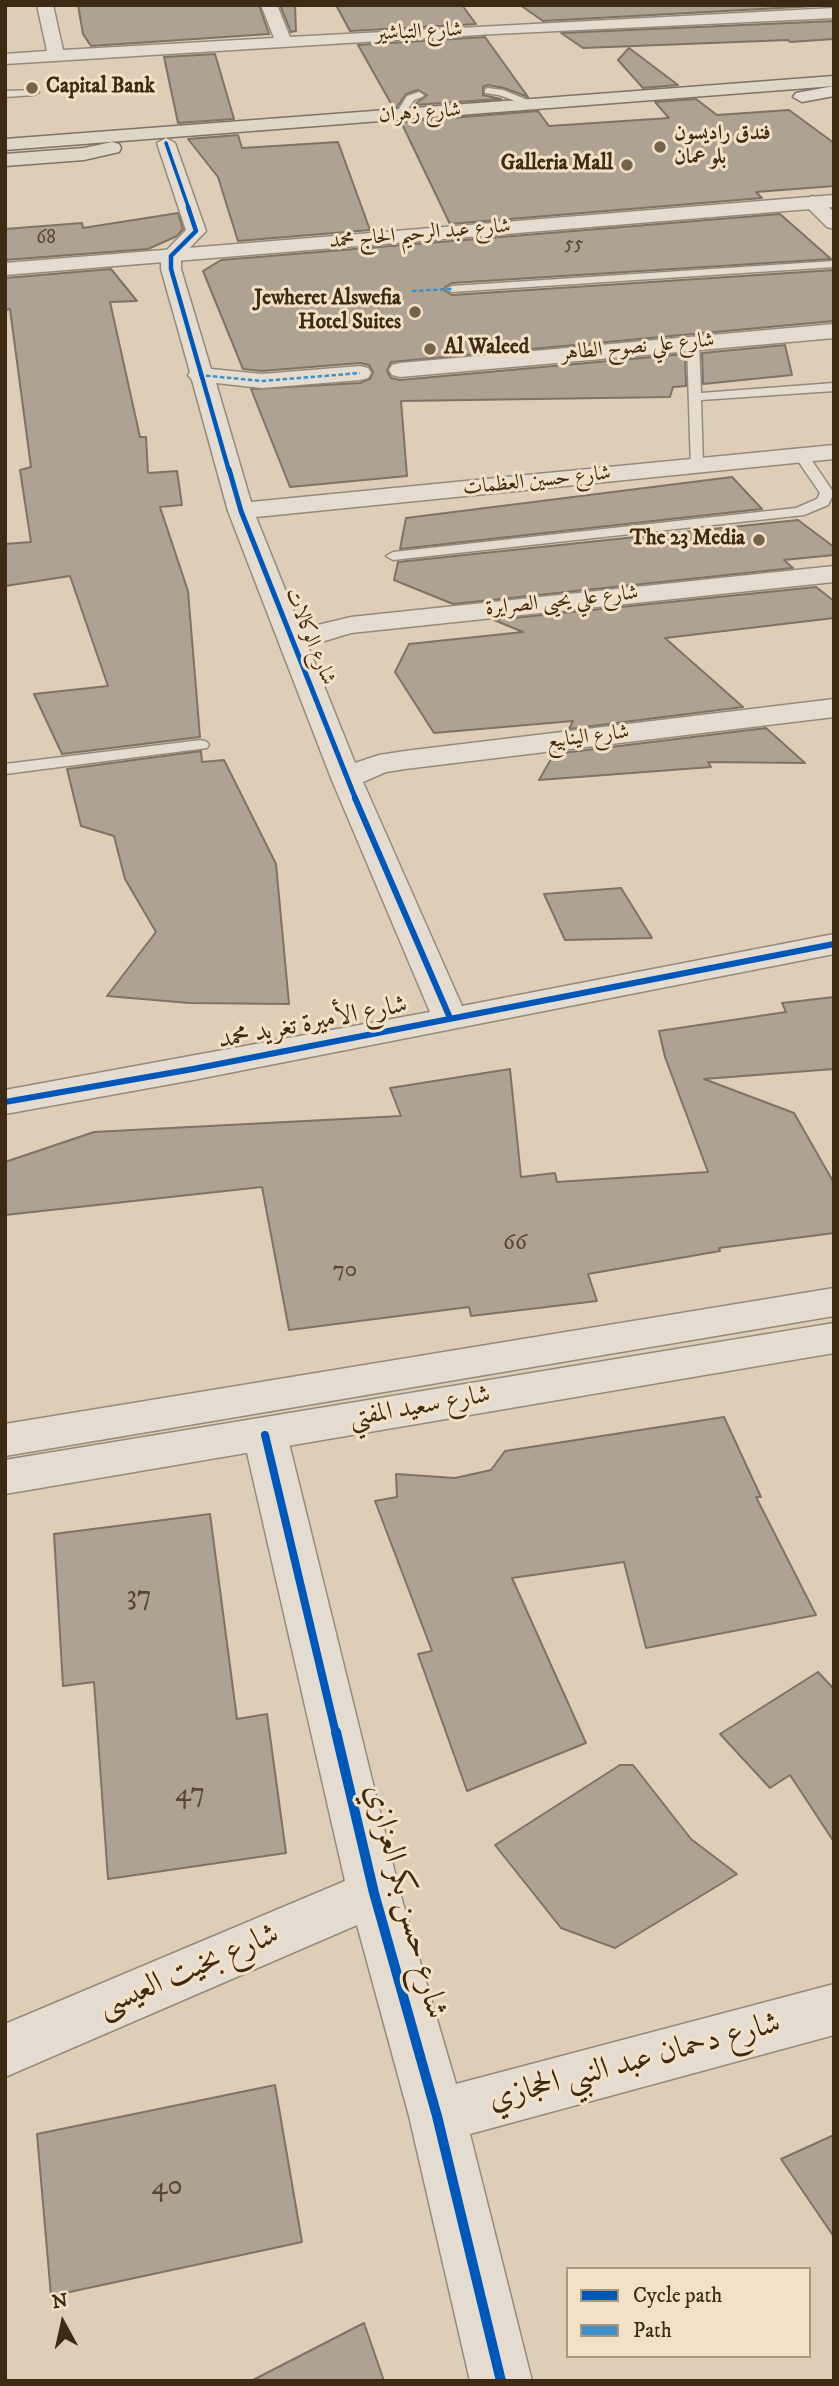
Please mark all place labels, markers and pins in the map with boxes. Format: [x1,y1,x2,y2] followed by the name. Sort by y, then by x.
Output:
[46,75,155,101] place label: Capital Bank
[24,80,40,96] marker: Capital Bank
[674,122,771,172] place label: فندق راديسون بلو عمان
[652,139,668,155] marker: فندق راديسون بلو عمان
[501,152,613,178] place label: Galleria Mall
[619,157,635,173] marker: Galleria Mall
[254,287,401,337] place label: Jewheret Alswefia Hotel Suites
[407,304,423,320] marker: Jewheret Alswefia Hotel Suites
[444,336,529,362] place label: Al Waleed
[422,341,438,357] marker: Al Waleed
[630,527,745,553] place label: The 23 Media
[751,532,767,548] marker: The 23 Media

